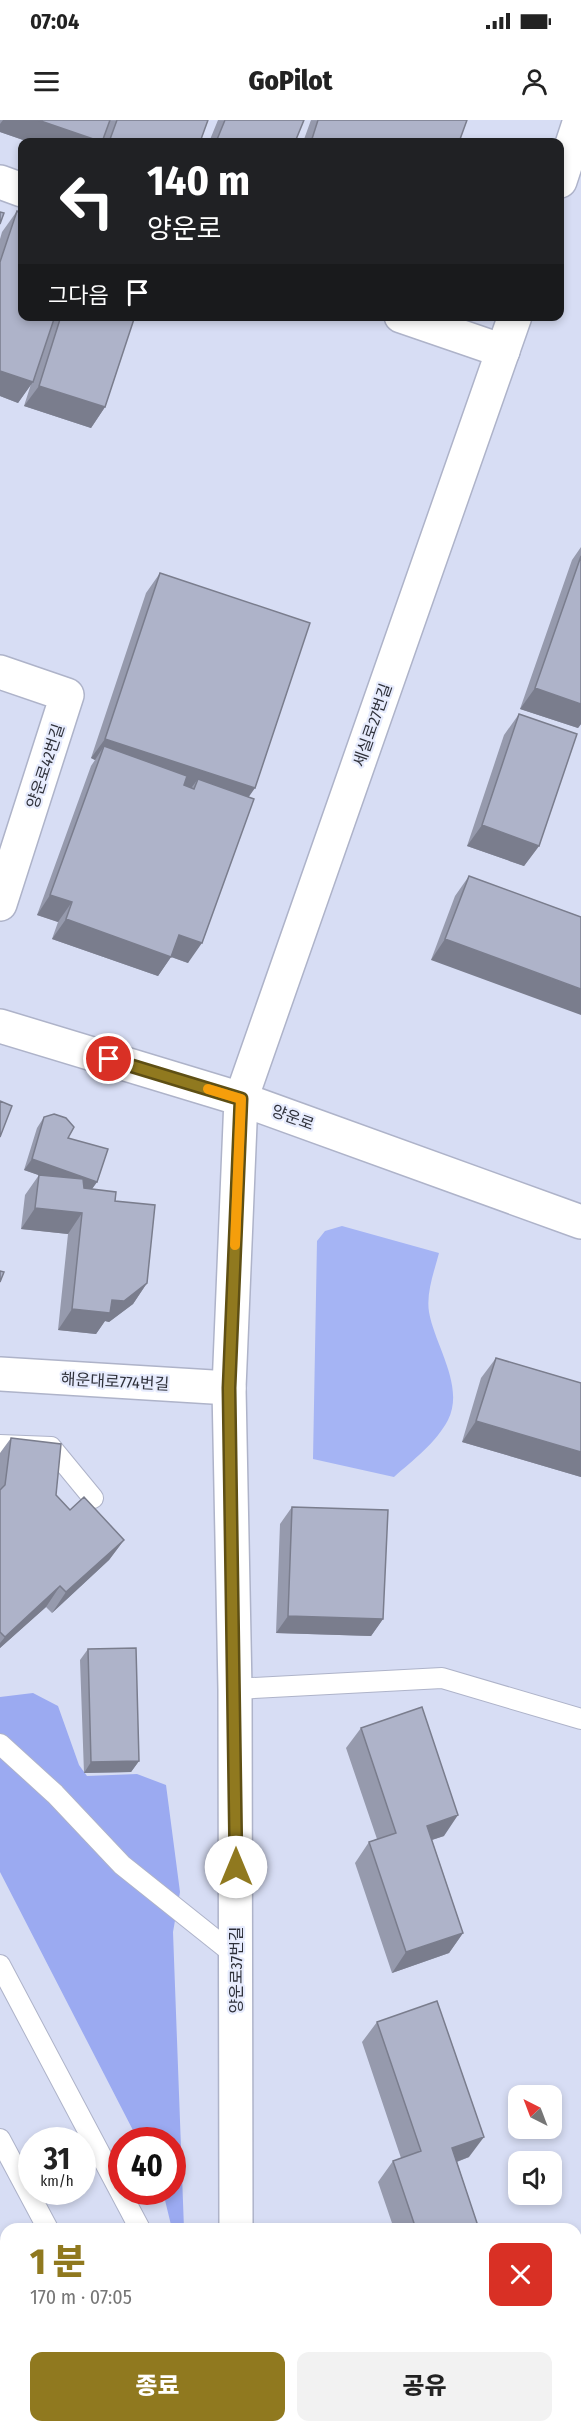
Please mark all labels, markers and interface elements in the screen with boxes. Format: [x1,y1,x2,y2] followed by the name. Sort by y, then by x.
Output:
[30,8,79,35] text: 07:04
[30,65,63,98] icon: menu
[249,65,332,97] text: GoPilot
[518,65,551,98] icon: person
[147,156,250,206] text: 140 m
[48,162,126,240] icon: left
[147,213,222,245] text: 양운로
[121,276,154,309] icon: arrive
[48,282,109,309] text: 그다음
[349,681,396,769] street label: 세실로27번길
[23,721,68,811] street label: 양운로42번길
[83,1033,134,1084] pin
[92,1042,125,1075] icon: arrive
[269,1101,317,1134] street label: 양운로
[60,1369,170,1394] street label: 해운대로774번길
[204,1835,268,1899] position arrow
[227,1926,246,2014] street label: 양운로37번길
[508,2085,562,2139] north arrow
[508,2085,562,2205] map controls
[108,2127,186,2205] speed limit sign: 40
[44,2141,70,2177] text: 31
[508,2151,562,2205] button: sound
[40,2172,74,2190] text: km/h
[30,2240,86,2284] text: 1 분
[489,2243,552,2306] button: close
[30,2285,132,2309] text: 170 m · 07:05
[30,2352,285,2421] button: 종료
[297,2352,552,2421] button: 공유

